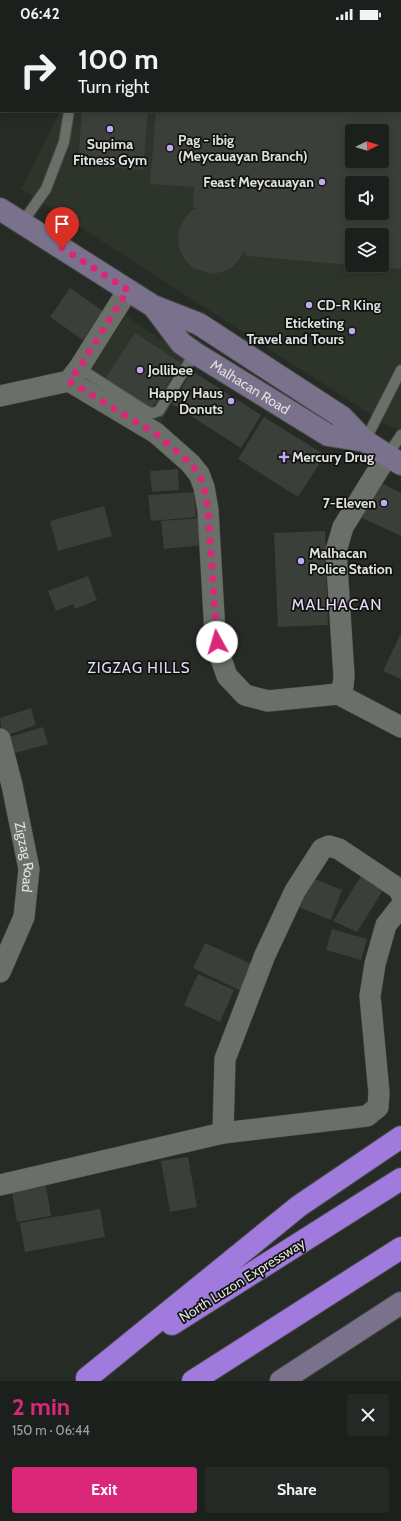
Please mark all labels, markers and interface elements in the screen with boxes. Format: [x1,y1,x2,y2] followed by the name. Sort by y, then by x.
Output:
[20,5,60,23] text: 06:42
[78,42,159,76] text: 100 m
[12,44,64,96] icon: right
[78,76,149,98] text: Turn right
[105,124,115,134] marker: Supima Fitness Gym
[345,124,389,168] north arrow
[345,124,389,272] map controls
[178,131,308,165] place label: Pag - ibig (Meycauayan Branch)
[73,135,147,169] place label: Supima Fitness Gym
[165,143,175,153] marker: Pag - ibig (Meycauayan Branch)
[203,173,314,191] place label: Feast Meycauayan
[345,176,389,220] button: sound
[317,177,327,187] marker: Feast Meycauayan
[45,207,79,248] pin
[51,213,73,235] icon: arrive
[345,228,389,272] button: layers
[317,296,381,314] place label: CD-R King
[304,300,314,310] marker: CD-R King
[246,314,344,348] place label: Eticketing Travel and Tours
[347,326,357,336] marker: Eticketing Travel and Tours
[207,356,293,418] street label: Malhacan Road
[147,361,193,379] place label: Jollibee
[135,365,145,375] marker: Jollibee
[149,384,223,418] place label: Happy Haus Donuts
[226,396,236,406] marker: Happy Haus Donuts
[292,448,374,466] place label: Mercury Drug
[279,452,289,462] marker: Mercury Drug
[323,494,376,512] place label: 7-Eleven
[379,498,389,508] marker: 7-Eleven
[309,544,392,578] place label: Malhacan Police Station
[296,556,306,566] marker: Malhacan Police Station
[292,595,382,614] district label: MALHACAN
[196,621,238,663] position arrow
[87,659,191,677] district label: ZIGZAG HILLS
[11,820,38,893] street label: Zigzag Road
[176,1234,308,1326] street label: North Luzon Expressway
[12,1392,70,1421] text: 2 min
[347,1394,389,1436] button: close
[12,1422,90,1438] text: 150 m · 06:44
[12,1467,197,1513] button: Exit
[205,1467,389,1513] button: Share

